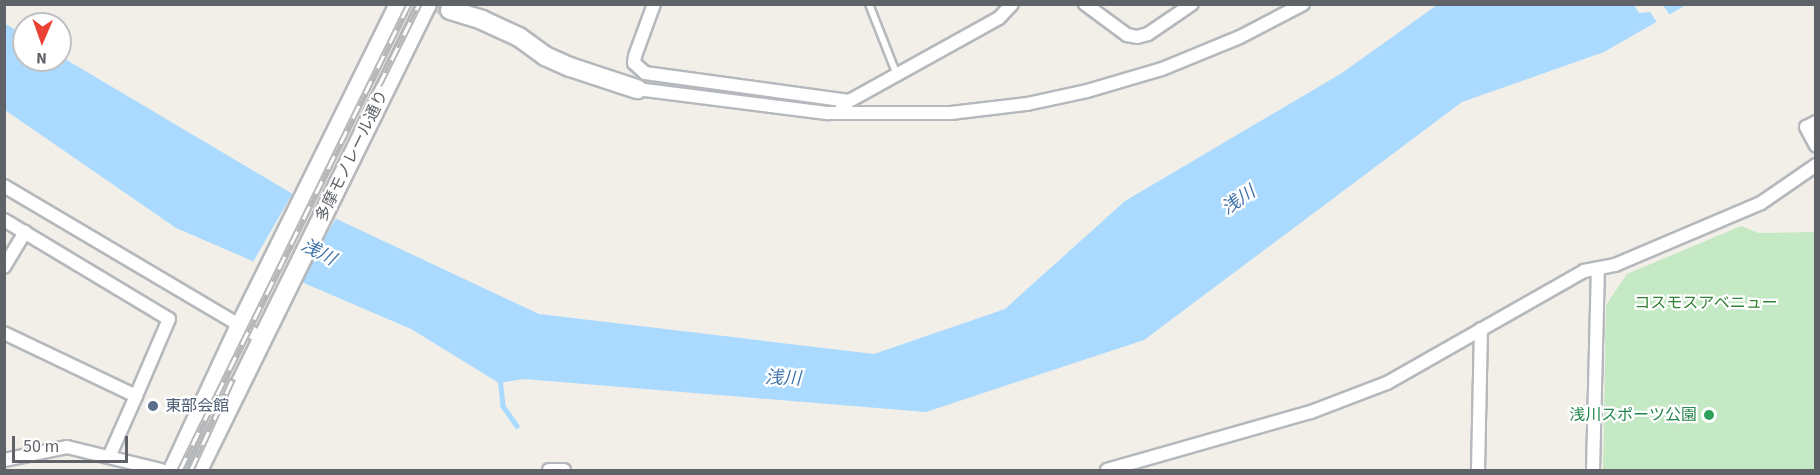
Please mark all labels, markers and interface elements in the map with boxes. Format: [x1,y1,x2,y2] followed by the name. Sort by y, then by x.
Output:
[12,12,72,72] north arrow
[36,47,47,69] text: N
[312,87,392,225] street label: 多摩モノレール通り
[1218,182,1260,220] water label: 浅川
[297,235,339,271] water label: 浅川
[1634,293,1778,313] park label: コスモスアベニュー
[765,368,801,390] water label: 浅川
[165,396,229,416] place label: 東部会館
[146,399,160,413] marker: 東部会館
[1569,405,1697,425] place label: 浅川スポーツ公園
[1702,408,1716,422] marker: 浅川スポーツ公園
[15,424,130,462] scale bar
[23,434,59,459] text: 50 m

